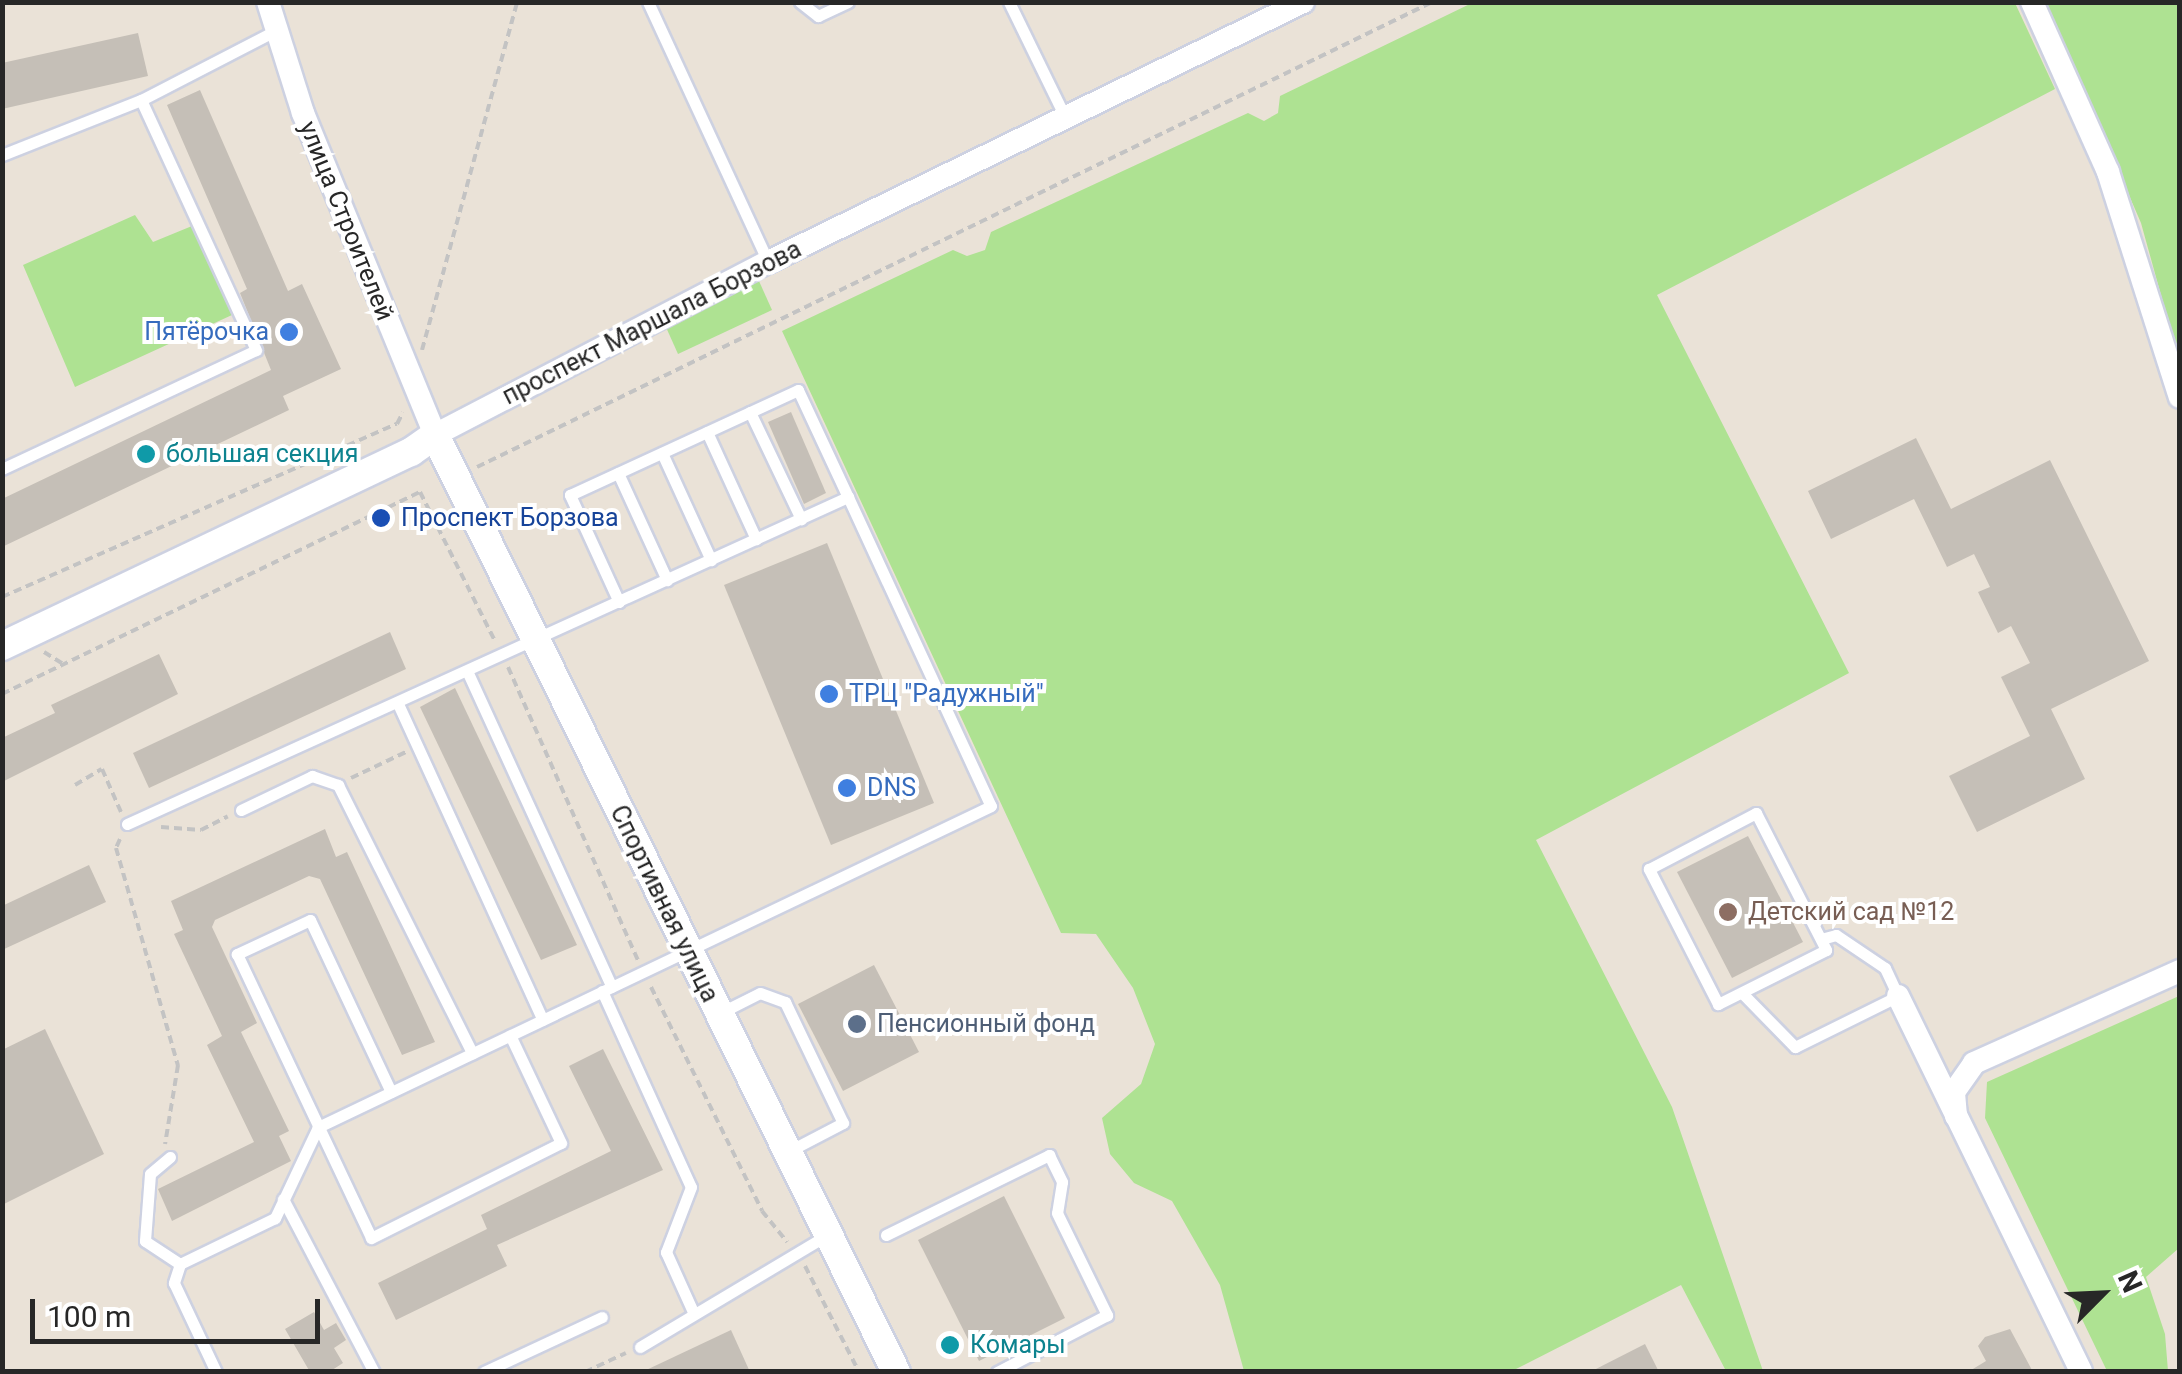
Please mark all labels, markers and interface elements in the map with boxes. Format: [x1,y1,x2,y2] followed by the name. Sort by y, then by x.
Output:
[292,117,400,325] street label: улица Строителей
[497,234,807,412] street label: проспект Маршала Борзова
[144,317,269,347] place label: Пятёрочка
[278,321,300,343] marker: Пятёрочка
[166,439,358,469] place label: большая секция
[135,443,157,465] marker: большая секция
[401,503,619,533] place label: Проспект Борзова
[370,507,392,529] marker: Проспект Борзова
[849,679,1044,709] place label: ТРЦ "Радужный"
[818,683,840,705] marker: ТРЦ "Радужный"
[867,773,916,803] place label: DNS
[836,777,858,799] marker: DNS
[603,801,725,1007] street label: Спортивная улица
[1748,897,1954,927] place label: Детский сад №12
[1717,901,1739,923] marker: Детский сад №12
[877,1009,1095,1039] place label: Пенсионный фонд
[846,1013,868,1035] marker: Пенсионный фонд
[2052,1244,2152,1344] north arrow
[2111,1266,2149,1297] text: N
[35,1279,325,1341] scale bar
[47,1299,131,1334] text: 100 m
[970,1330,1066,1360] place label: Комары
[939,1334,961,1356] marker: Комары

